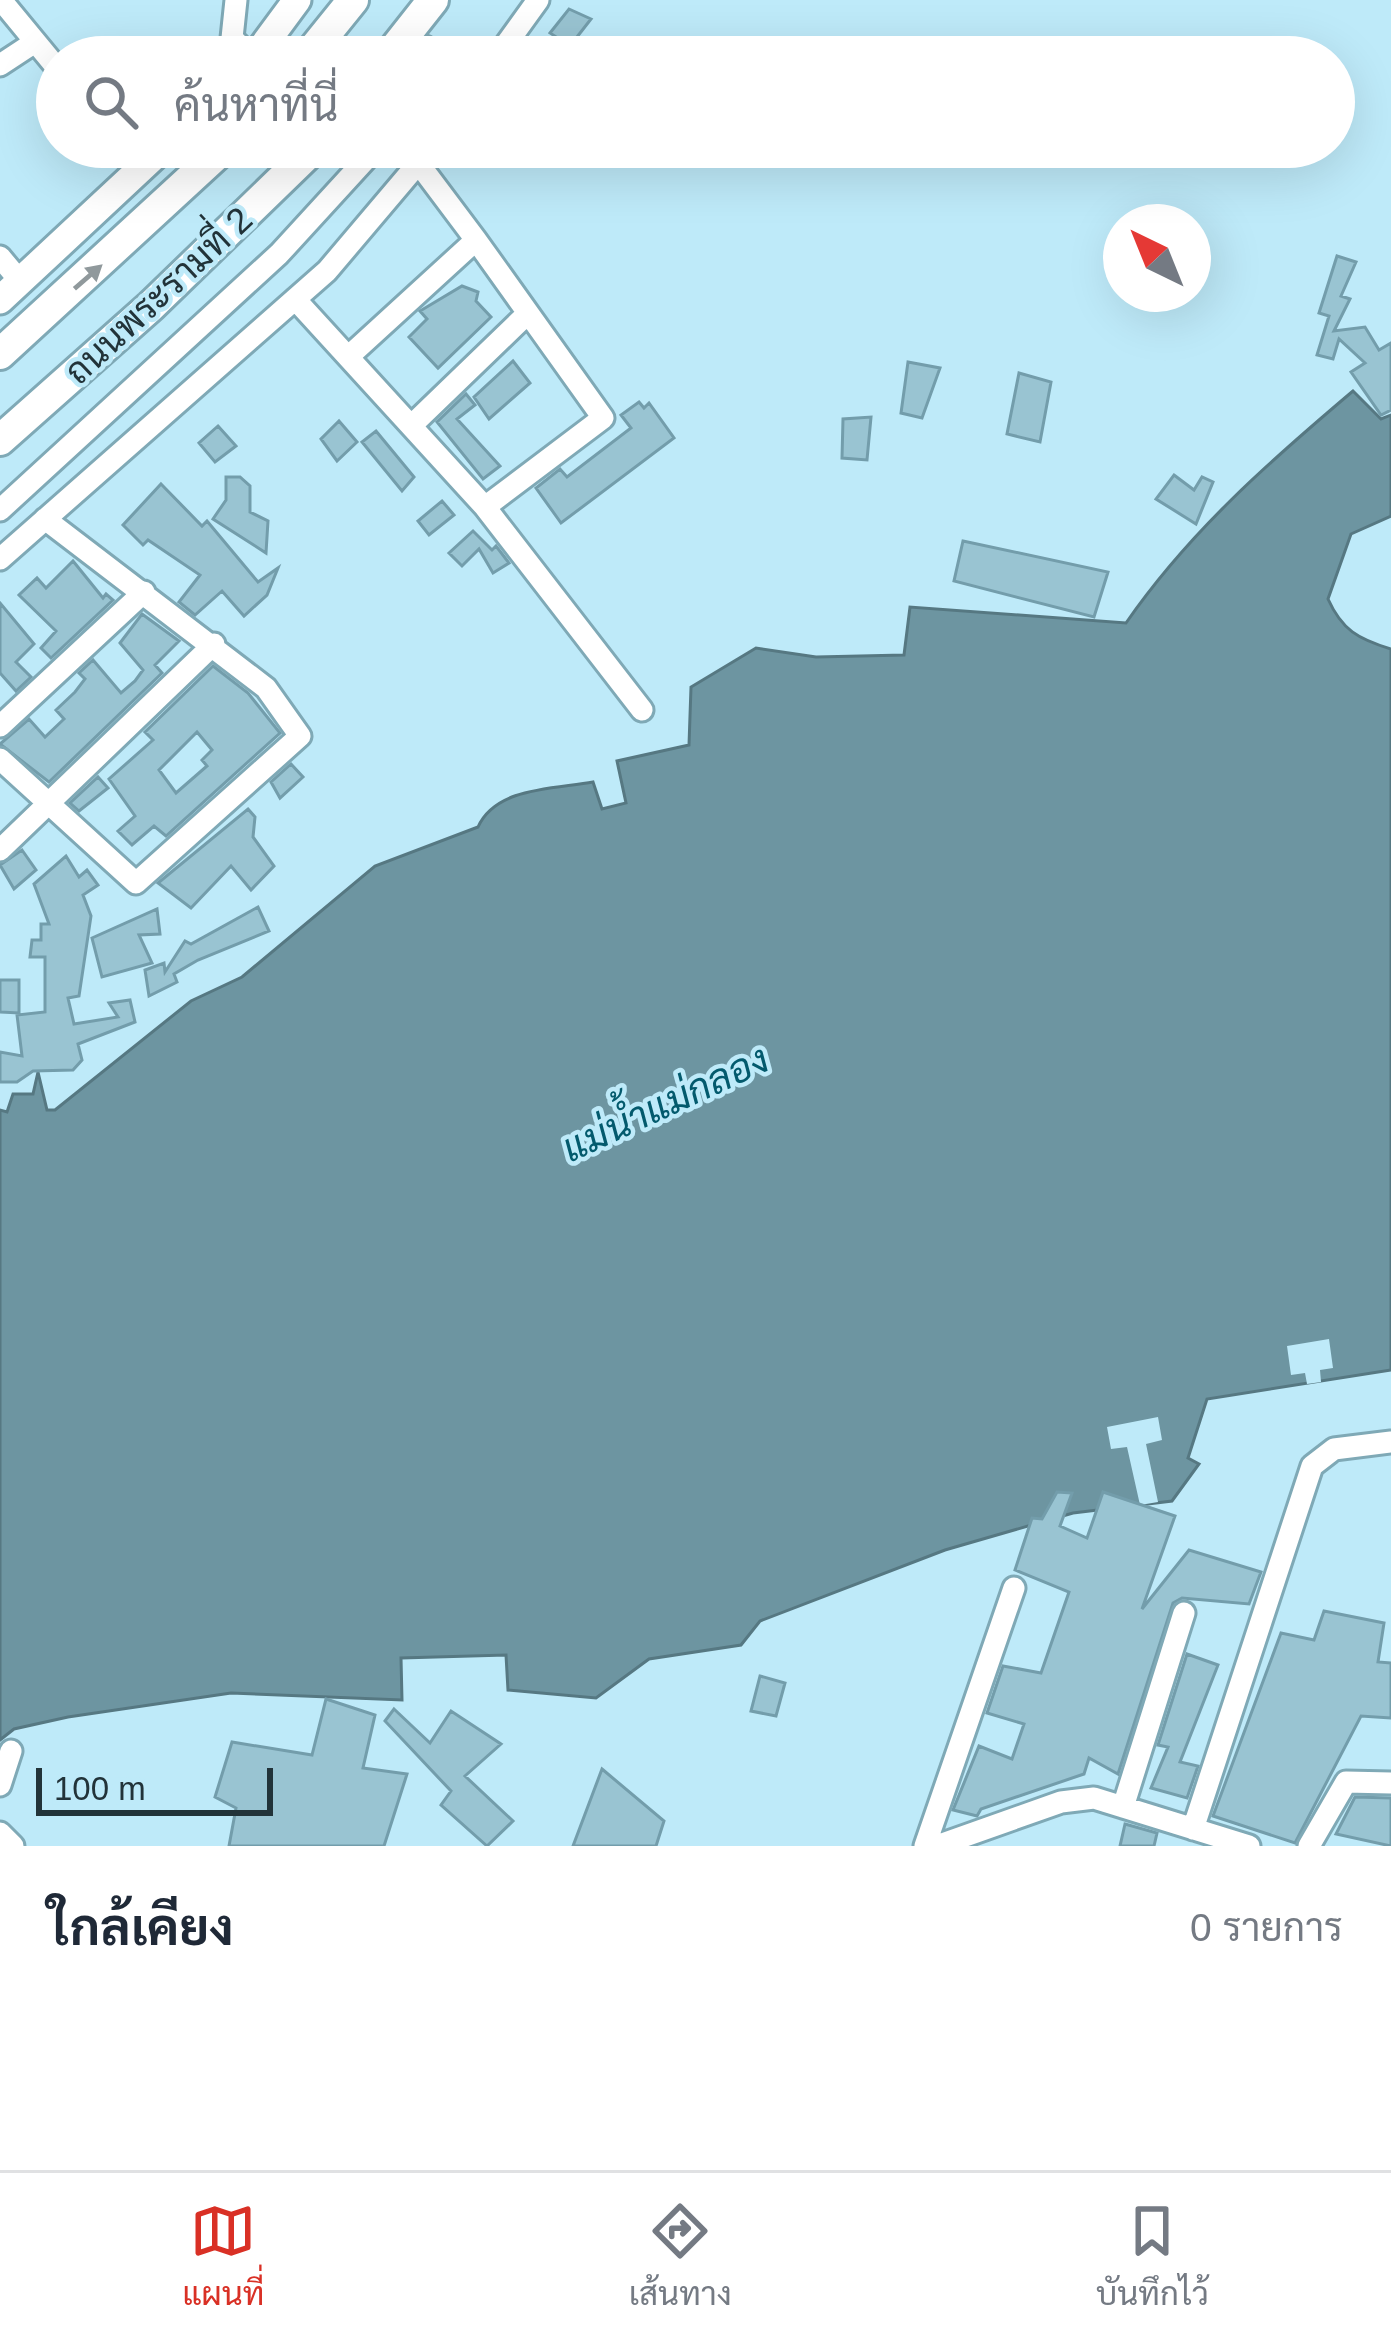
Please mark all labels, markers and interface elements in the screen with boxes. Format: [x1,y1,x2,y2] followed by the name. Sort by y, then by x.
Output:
[36,36,1355,168] search box
[78,69,144,135] icon: search
[174,80,338,131] text: ค้นหาที่นี่
[50,191,260,392] street label: ถนนพระรามที่ 2
[1103,204,1211,312] north arrow
[73,264,103,290] one-way arrow
[550,1026,775,1170] water label: แม่น้ำแม่กลอง
[36,1762,273,1815] scale bar
[54,1770,146,1807] text: 100 m
[48,1899,234,1956] text: ใกล้เคียง
[1190,1906,1343,1949] text: 0 รายการ
[182,2198,264,2313] tab: แผนที่
[629,2198,732,2313] tab: เส้นทาง
[1096,2198,1209,2313] tab: บันทึกไว้

